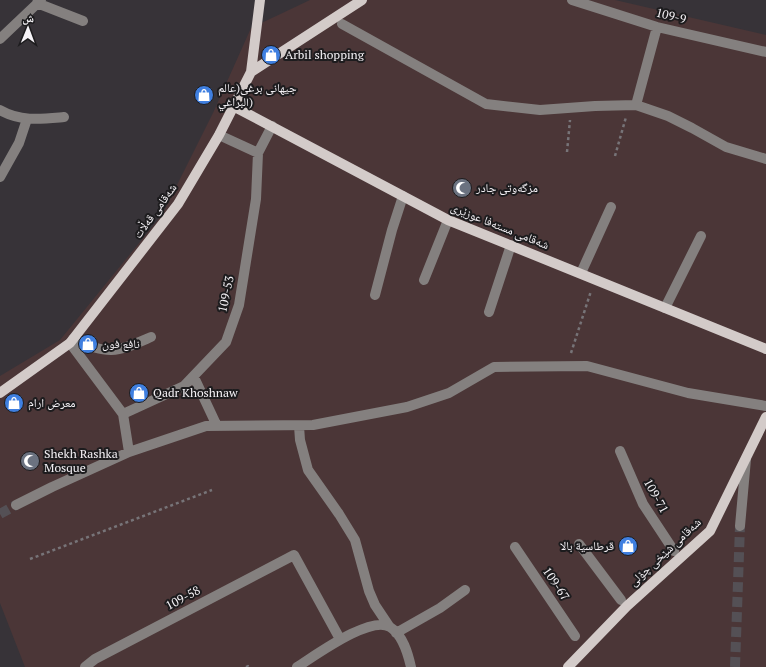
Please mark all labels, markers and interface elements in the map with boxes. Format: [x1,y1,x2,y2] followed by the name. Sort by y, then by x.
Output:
[654,5,688,27] street label: 109-9
[8,8,48,48] north arrow
[22,11,34,26] text: ش
[260,44,282,66] shop icon: Arbil shopping
[285,47,365,62] place label: Arbil shopping
[218,80,297,112] place label: جیهانی برغی(عالم البراغي)
[193,84,215,106] shop icon: جیهانی برغی(عالم البراغي)
[451,177,473,199] mosque icon: مزگەوتی جادر
[129,180,180,241] street label: شەقامی قەڵات
[475,180,538,195] place label: مزگەوتی جادر
[449,199,552,252] street label: شەقامی مستەفا عوزێری
[214,274,237,314] street label: 109-53
[77,333,99,355] shop icon: نافع فون
[102,336,140,351] place label: نافع فون
[128,382,150,404] shop icon: Qadr Khoshnaw
[153,385,238,400] place label: Qadr Khoshnaw
[3,392,25,414] shop icon: معرض ارام
[28,395,76,411] place label: معرض ارام
[44,446,118,475] place label: Shekh Rashka Mosque
[19,450,41,472] mosque icon: Shekh Rashka Mosque
[641,476,672,516] street label: 109-71
[625,514,704,589] street label: شەقامی شێخی چۆلی
[617,535,639,557] shop icon: قرطاسية بالا
[560,538,614,553] place label: قرطاسية بالا
[540,564,573,603] street label: 109-67
[163,582,203,613] street label: 109-58

